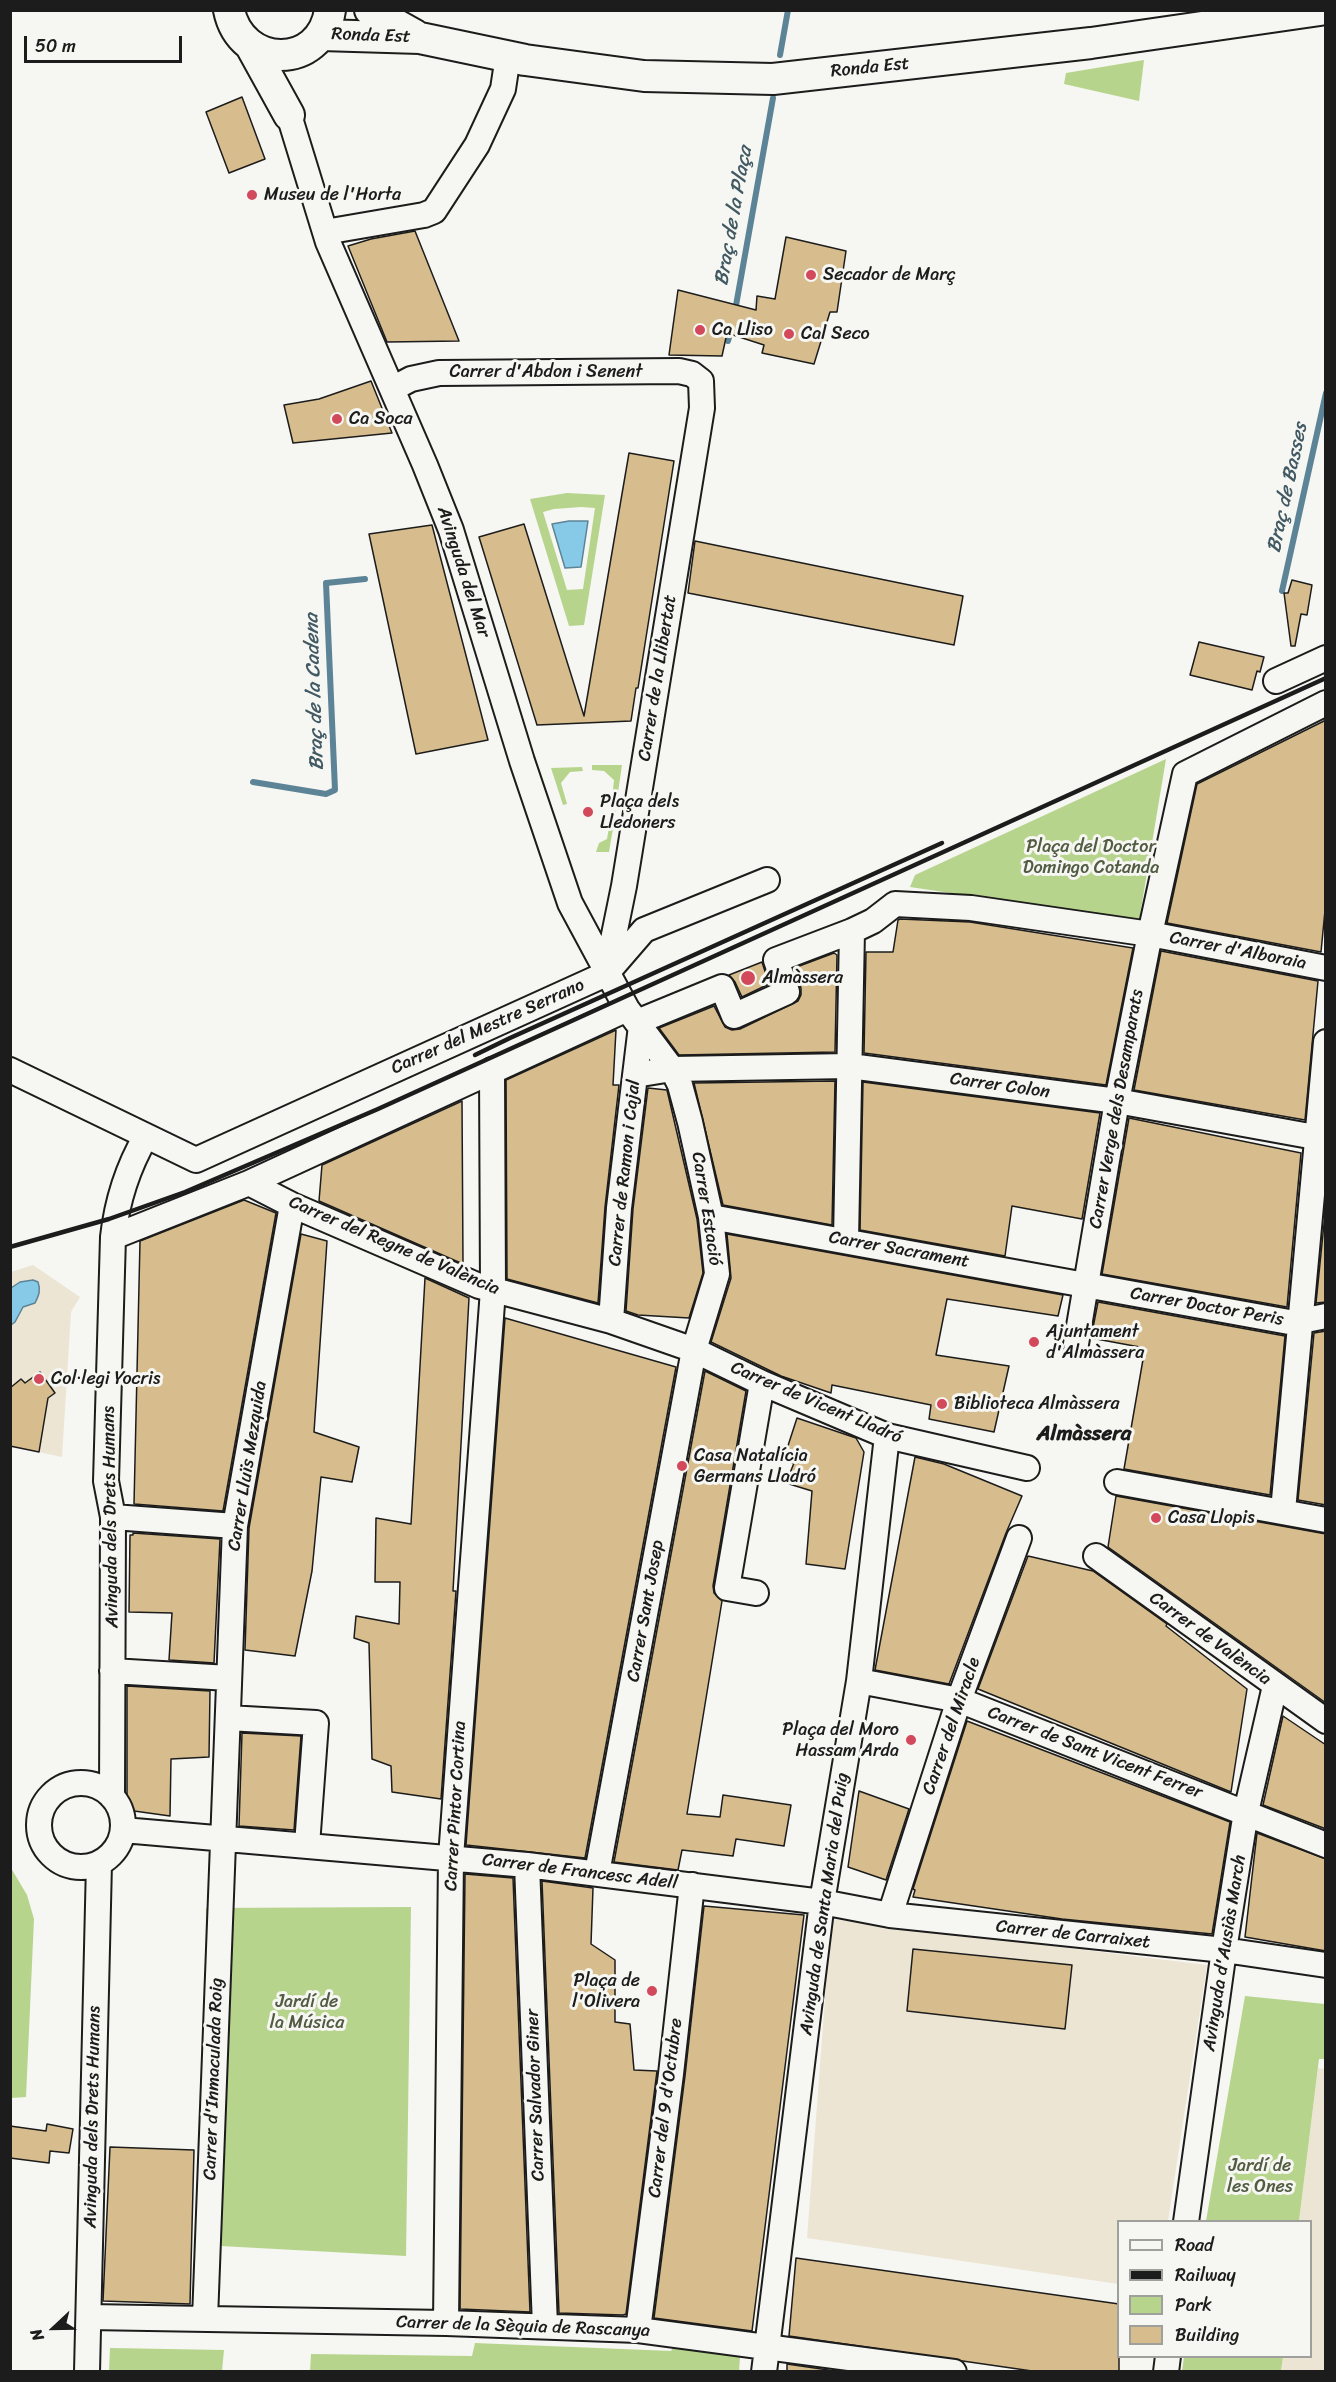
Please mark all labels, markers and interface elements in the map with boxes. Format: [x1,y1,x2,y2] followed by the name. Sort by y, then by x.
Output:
[27,24,184,62] scale bar
[331,24,411,48] street label: Ronda Est
[35,30,76,62] text: 50 m
[830,53,910,83] street label: Ronda Est
[710,145,758,287] water label: Braç de la Plaça
[264,184,401,206] place label: Museu de l'Horta
[245,188,259,202] marker: Museu de l'Horta
[823,264,956,286] place label: Secador de Març
[804,268,818,282] marker: Secador de Març
[712,319,773,341] place label: Ca Lliso
[693,323,707,337] marker: Ca Lliso
[801,323,870,345] place label: Cal Seco
[782,327,796,341] marker: Cal Seco
[449,361,643,383] street label: Carrer d'Abdon i Senent
[349,408,412,430] place label: Ca Soca
[330,412,344,426] marker: Ca Soca
[1263,421,1313,555] water label: Braç de Basses
[432,504,494,640] street label: Avinguda del Mar
[634,593,682,763] street label: Carrer de la Llibertat
[300,613,330,771] water label: Braç de la Cadena
[600,791,679,834] place label: Plaça dels Lledoners
[581,805,595,819] marker: Plaça dels Lledoners
[1023,836,1159,878] park label: Plaça del Doctor Domingo Cotanda
[1168,927,1308,975] street label: Carrer d'Alboraia
[762,967,843,989] place label: Almàssera
[739,969,757,987] marker: Almàssera
[388,975,588,1079] street label: Carrer del Mestre Serrano
[1085,988,1149,1230] street label: Carrer Verge dels Desamparats
[949,1068,1051,1104] street label: Carrer Colon
[604,1079,646,1267] street label: Carrer de Ramon i Cajal
[686,1151,726,1267] street label: Carrer Estació
[285,1192,503,1300] street label: Carrer del Regne de València
[827,1227,971,1273] street label: Carrer Sacrament
[1129,1283,1285,1331] street label: Carrer Doctor Peris
[1046,1321,1144,1364] place label: Ajuntament d'Almàssera
[1027,1335,1041,1349] marker: Ajuntament d'Almàssera
[727,1357,905,1449] street label: Carrer de Vicent Lladró
[51,1368,160,1390] place label: Col·legi Yocris
[32,1372,46,1386] marker: Col·legi Yocris
[224,1379,272,1553] street label: Carrer Lluïs Mezquida
[954,1393,1120,1415] place label: Biblioteca Almàssera
[935,1397,949,1411] marker: Biblioteca Almàssera
[98,1406,124,1628] street label: Avinguda dels Drets Humans
[1037,1422,1131,1448] district label: Almàssera
[694,1445,816,1488] place label: Casa Natalícia Germans Lladró
[675,1459,689,1473] marker: Casa Natalícia Germans Lladró
[1168,1507,1255,1529] place label: Casa Llopis
[1149,1511,1163,1525] marker: Casa Llopis
[623,1538,669,1684] street label: Carrer Sant Josep
[1145,1588,1275,1690] street label: Carrer de València
[918,1655,986,1797] street label: Carrer del Miracle
[985,1702,1205,1804] street label: Carrer de Sant Vicent Ferrer
[782,1719,899,1762] place label: Plaça del Moro Hassam Arda
[441,1720,471,1892] street label: Carrer Pintor Cortina
[904,1733,918,1747] marker: Plaça del Moro Hassam Arda
[796,1771,854,2037] street label: Avinguda de Santa Maria del Puig
[481,1849,679,1895] street label: Carrer de Francesc Adell
[1199,1853,1251,2053] street label: Avinguda d'Ausiàs March
[995,1916,1151,1954] street label: Carrer de Carraixet
[572,1970,640,2012] place label: Plaça de l'Olivera
[200,1977,228,2181] street label: Carrer d'Inmaculada Roig
[645,1984,659,1998] marker: Plaça de l'Olivera
[270,1991,344,2034] park label: Jardí de la Música
[80,2006,106,2228] street label: Avinguda dels Drets Humans
[522,2009,550,2181] street label: Carrer Salvador Giner
[644,2017,688,2199] street label: Carrer del 9 d'Octubre
[1227,2155,1293,2198] park label: Jardí de les Ones
[1117,2220,1312,2358] legend
[1175,2229,1214,2261] text: Road
[1175,2259,1236,2291] text: Railway
[1175,2289,1212,2321] text: Park
[24,2298,84,2358] north arrow
[396,2312,650,2342] street label: Carrer de la Sèquia de Rascanya
[1175,2319,1239,2351] text: Building
[21,2324,52,2346] text: N

